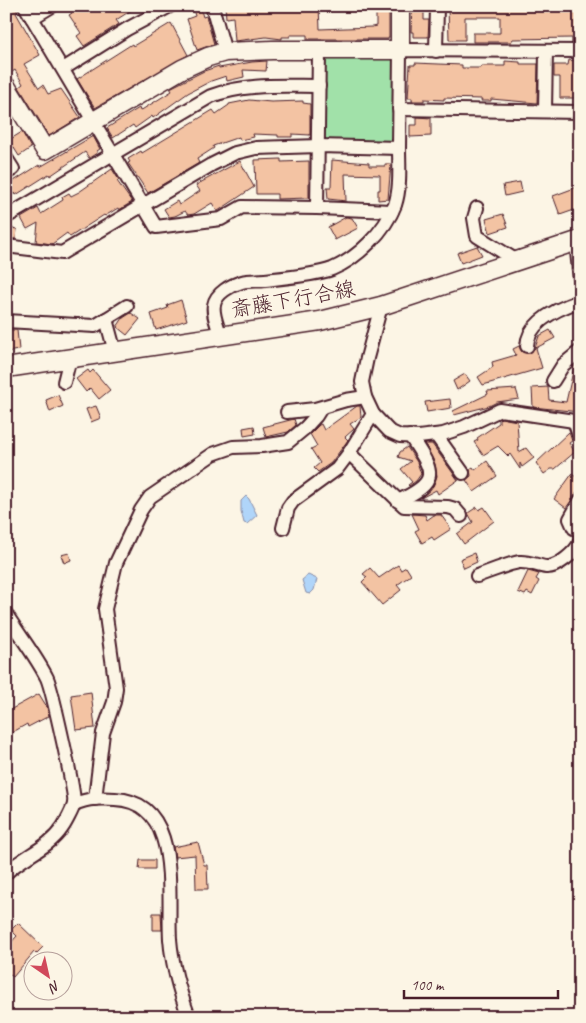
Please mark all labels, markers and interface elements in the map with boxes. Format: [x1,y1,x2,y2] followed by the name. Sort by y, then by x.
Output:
[229,275,357,323] street label: 斎藤下行合線
[22,950,72,1000] north arrow
[404,968,557,1000] scale bar
[411,976,445,995] text: 100 m
[45,977,63,997] text: N

